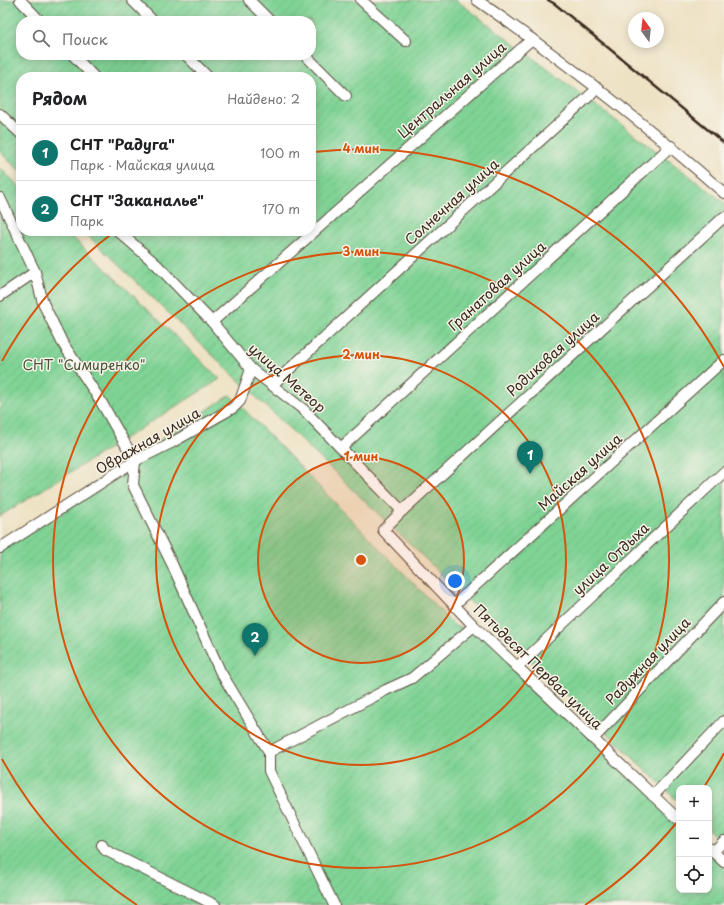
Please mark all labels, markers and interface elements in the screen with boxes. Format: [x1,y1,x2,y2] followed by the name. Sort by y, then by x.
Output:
[628,12,664,48] north arrow
[16,16,316,60] search box
[30,27,52,49] icon: search
[62,27,108,50] text: Поиск
[393,36,511,143] street label: Центральная улица
[32,85,87,111] text: Рядом
[227,89,300,108] text: Найдено: 2
[70,132,175,155] text: СНТ "Радуга"
[342,139,380,157] text: 4 мин
[42,143,48,162] text: 1
[260,143,300,162] text: 100 m
[400,153,504,250] street label: Солнечная улица
[70,155,215,174] text: Парк · Майская улица
[70,188,204,211] text: СНТ "Заканалье"
[40,199,50,218] text: 2
[262,199,300,218] text: 170 m
[70,211,104,230] text: Парк
[443,236,550,335] street label: Гранатовая улица
[343,242,380,260] text: 3 мин
[502,306,604,401] street label: Родиковая улица
[244,338,331,417] street label: улица Метеор
[342,345,380,363] text: 2 мин
[23,354,145,375] park label: СНТ "Симиренко"
[92,402,204,479] street label: Овражная улица
[533,428,627,515] street label: Майская улица
[517,441,543,474] pin: 1
[344,447,379,465] text: 1 мин
[568,517,654,600] street label: улица Отдыха
[354,553,368,567] centre of rings
[445,571,465,591] your location
[469,599,608,734] street label: Пятьдесят Первая улица
[600,612,695,709] street label: Радужная улица
[242,623,268,656] pin: 2
[676,785,712,893] map controls
[676,785,712,821] button: +
[676,821,712,857] button: −
[676,857,712,893] button: locate

